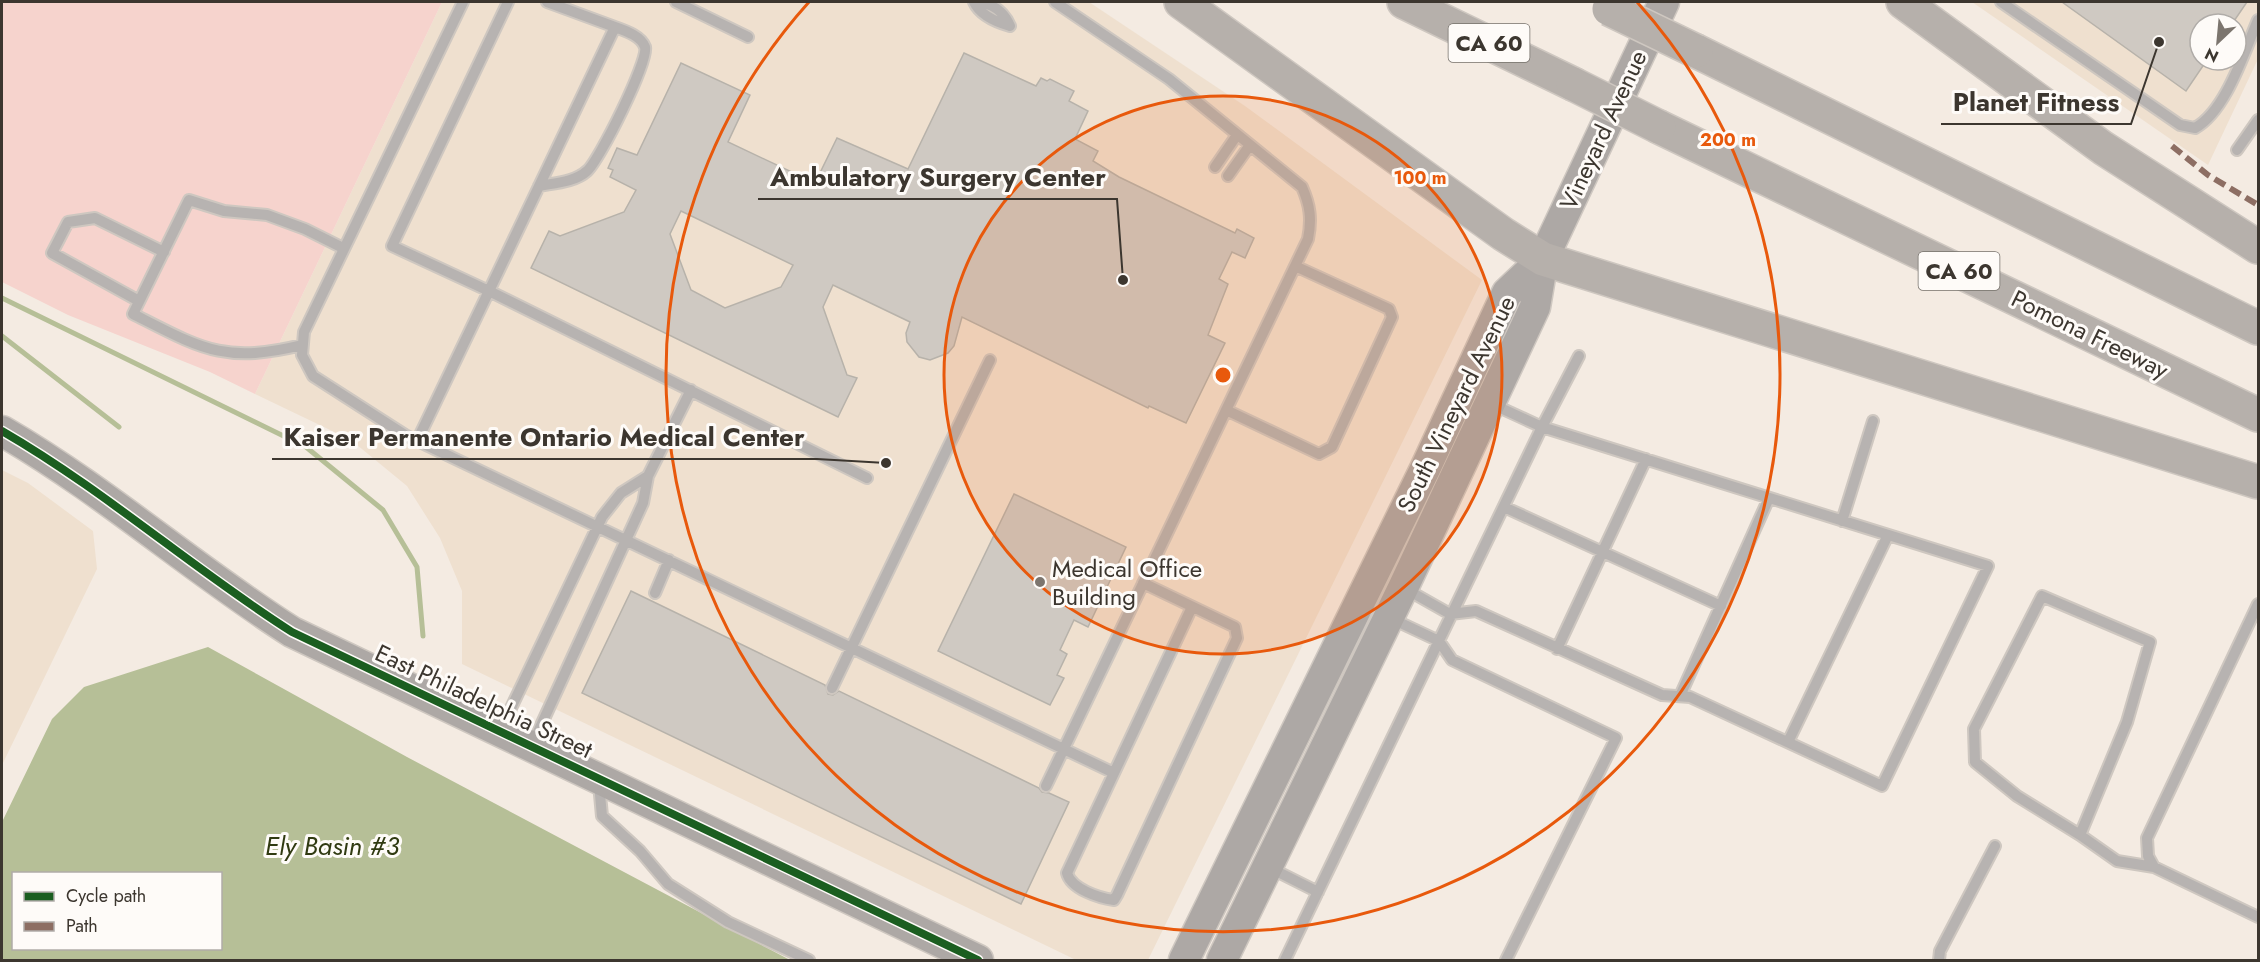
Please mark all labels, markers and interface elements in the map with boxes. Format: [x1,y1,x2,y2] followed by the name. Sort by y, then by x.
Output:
[2188,12,2248,72] north arrow
[1448,24,1530,62] road number: CA 60
[2201,42,2222,68] text: N
[1551,44,1655,216] street label: Vineyard Avenue
[1941,80,2131,124] callout: Planet Fitness
[1953,83,2119,121] text: Planet Fitness
[1700,127,1756,153] text: 200 m
[758,155,1117,199] callout: Ambulatory Surgery Center
[769,158,1106,196] text: Ambulatory Surgery Center
[1393,165,1447,191] text: 100 m
[1918,252,2000,290] road number: CA 60
[2006,281,2175,387] street label: Pomona Freeway
[1388,290,1524,518] street label: South Vineyard Avenue
[1213,365,1233,385] centre of rings
[272,415,817,459] callout: Kaiser Permanente Ontario Medical Center
[283,418,805,456] text: Kaiser Permanente Ontario Medical Center
[1052,551,1202,614] place label: Medical Office Building
[1033,575,1047,589] marker: Medical Office Building
[369,635,599,767] street label: East Philadelphia Street
[265,827,399,865] water label: Ely Basin #3
[12,872,222,950] legend
[66,883,146,909] text: Cycle path
[66,913,98,939] text: Path

